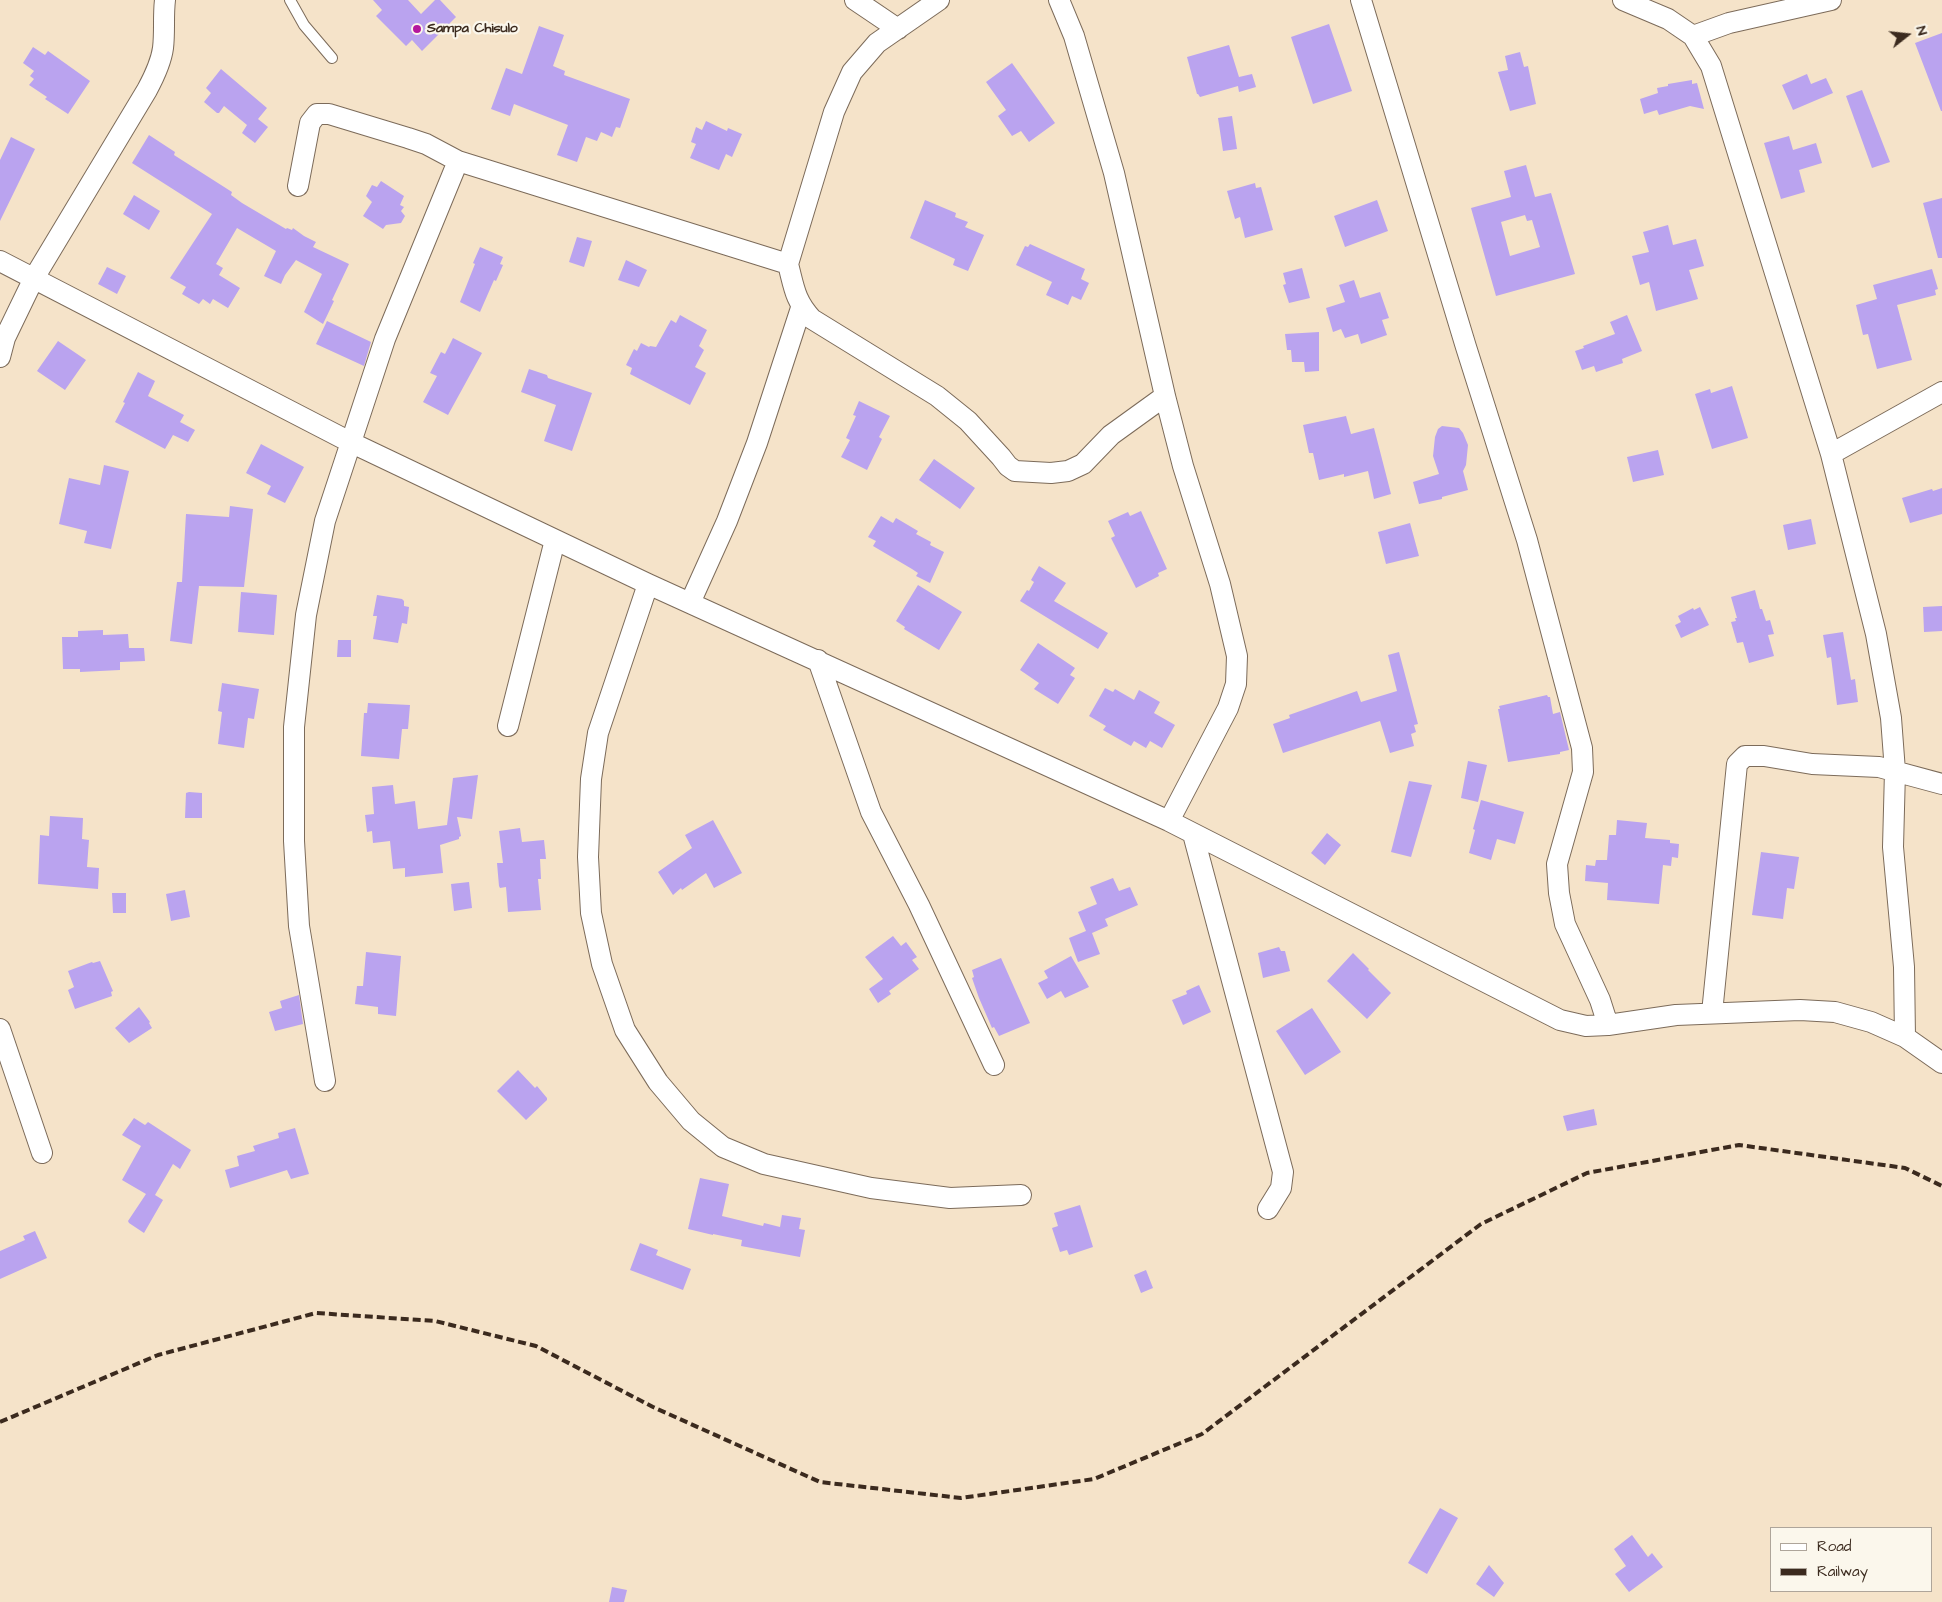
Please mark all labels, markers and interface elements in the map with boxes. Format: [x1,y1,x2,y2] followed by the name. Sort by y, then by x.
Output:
[1882,10,1932,60] north arrow
[427,21,518,37] place label: Sampa Chisulo
[411,23,423,35] marker: Sampa Chisulo
[1911,24,1932,38] text: N
[1770,1527,1932,1592] legend
[1817,1536,1851,1557] text: Road
[1817,1561,1868,1582] text: Railway

